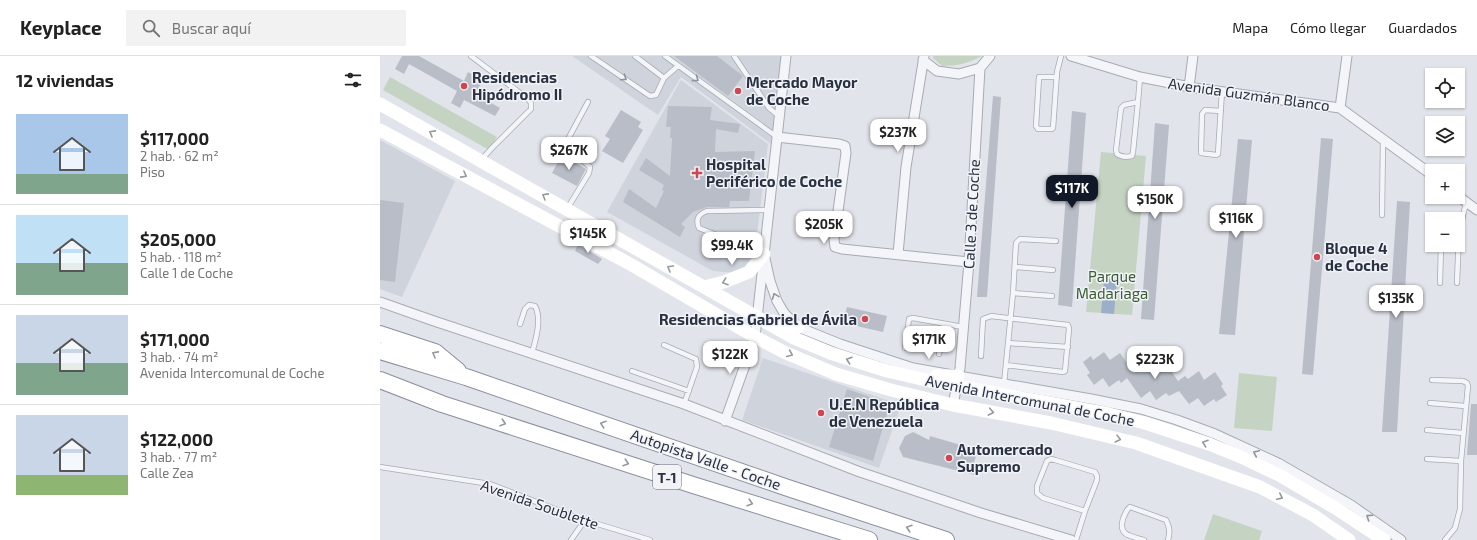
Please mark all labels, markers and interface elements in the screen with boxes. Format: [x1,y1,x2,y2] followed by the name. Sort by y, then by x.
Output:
[126,10,406,46] search box
[20,16,102,39] text: Keyplace
[140,17,162,39] icon: search
[172,19,251,37] text: Buscar aquí
[1232,19,1268,36] text: Mapa
[1290,19,1366,36] text: Cómo llegar
[1388,19,1457,36] text: Guardados
[472,68,563,103] place label: Residencias Hipódromo II
[1425,68,1465,252] map controls
[1425,68,1465,108] button: locate
[342,69,364,91] icon: filters
[16,70,114,90] text: 12 viviendas
[619,73,626,80] one-way arrow
[746,73,858,108] place label: Mercado Mayor de Coche
[692,74,699,81] one-way arrow
[1167,74,1331,114] street label: Avenida Guzmán Blanco
[459,81,469,91] marker: Residencias Hipódromo II
[733,86,743,96] marker: Mercado Mayor de Coche
[1425,116,1465,156] button: layers
[870,119,926,153] pin: $237K
[879,124,917,140] text: $237K
[140,128,209,148] text: $117,000
[48,130,96,178] icon: home
[429,130,436,138] one-way arrow
[541,137,597,171] pin: $267K
[550,142,588,158] text: $267K
[140,148,219,164] text: 2 hab. · 62 m²
[706,155,842,190] place label: Hospital Periférico de Coche
[959,159,983,269] street label: Calle 3 de Coche
[140,164,165,180] text: Piso
[1425,164,1465,204] button: +
[691,167,703,179] marker: Hospital Periférico de Coche
[460,170,467,178] one-way arrow
[1044,175,1100,209] pin: $117K
[1055,180,1089,196] text: $117K
[1127,186,1183,220] pin: $150K
[1137,191,1173,207] text: $150K
[542,194,549,201] one-way arrow
[1208,205,1264,239] pin: $116K
[1219,210,1253,226] text: $116K
[796,211,852,245] pin: $205K
[1425,212,1465,252] button: −
[805,216,843,232] text: $205K
[560,220,616,254] pin: $145K
[570,225,606,241] text: $145K
[140,229,216,249] text: $205,000
[48,231,96,279] icon: home
[699,232,765,266] pin: $99.4K
[711,237,753,253] text: $99.4K
[1325,239,1388,274] place label: Bloque 4 de Coche
[140,249,222,265] text: 5 hab. · 118 m²
[1312,252,1322,262] marker: Bloque 4 de Coche
[140,265,233,281] text: Calle 1 de Coche
[667,265,675,272] one-way arrow
[1076,267,1148,302] park label: Parque Madariaga
[721,277,728,285] one-way arrow
[1368,285,1424,319] pin: $135K
[1378,290,1414,306] text: $135K
[771,292,779,299] one-way arrow
[659,310,857,328] place label: Residencias Gabriel de Ávila
[860,314,870,324] marker: Residencias Gabriel de Ávila
[901,326,957,360] pin: $171K
[140,329,210,349] text: $171,000
[48,331,96,379] icon: home
[912,331,946,347] text: $171K
[702,341,758,375] pin: $122K
[712,346,748,362] text: $122K
[1127,346,1183,380] pin: $223K
[140,349,218,365] text: 3 hab. · 74 m²
[786,350,793,358] one-way arrow
[432,351,439,358] one-way arrow
[1136,351,1174,367] text: $223K
[846,356,853,365] one-way arrow
[140,365,324,381] text: Avenida Intercomunal de Coche
[924,371,1136,429] street label: Avenida Intercomunal de Coche
[829,395,939,430] place label: U.E.N República de Venezuela
[988,407,994,415] one-way arrow
[816,408,826,418] marker: U.E.N República de Venezuela
[499,419,506,427] one-way arrow
[599,420,606,428] one-way arrow
[629,425,783,493] street label: Autopista Valle - Coche
[140,429,213,449] text: $122,000
[48,431,96,479] icon: home
[1114,434,1121,443] one-way arrow
[1201,439,1208,447] one-way arrow
[957,440,1053,475] place label: Automercado Supremo
[140,449,217,465] text: 3 hab. · 77 m²
[1253,450,1261,458] one-way arrow
[944,453,954,463] marker: Automercado Supremo
[623,459,630,467] one-way arrow
[140,465,194,481] text: Calle Zea
[653,465,681,489] road number: T-1
[479,475,601,533] street label: Avenida Soublette
[1276,492,1283,500] one-way arrow
[746,498,753,507] one-way arrow
[1367,515,1374,522] one-way arrow
[906,524,913,533] one-way arrow

